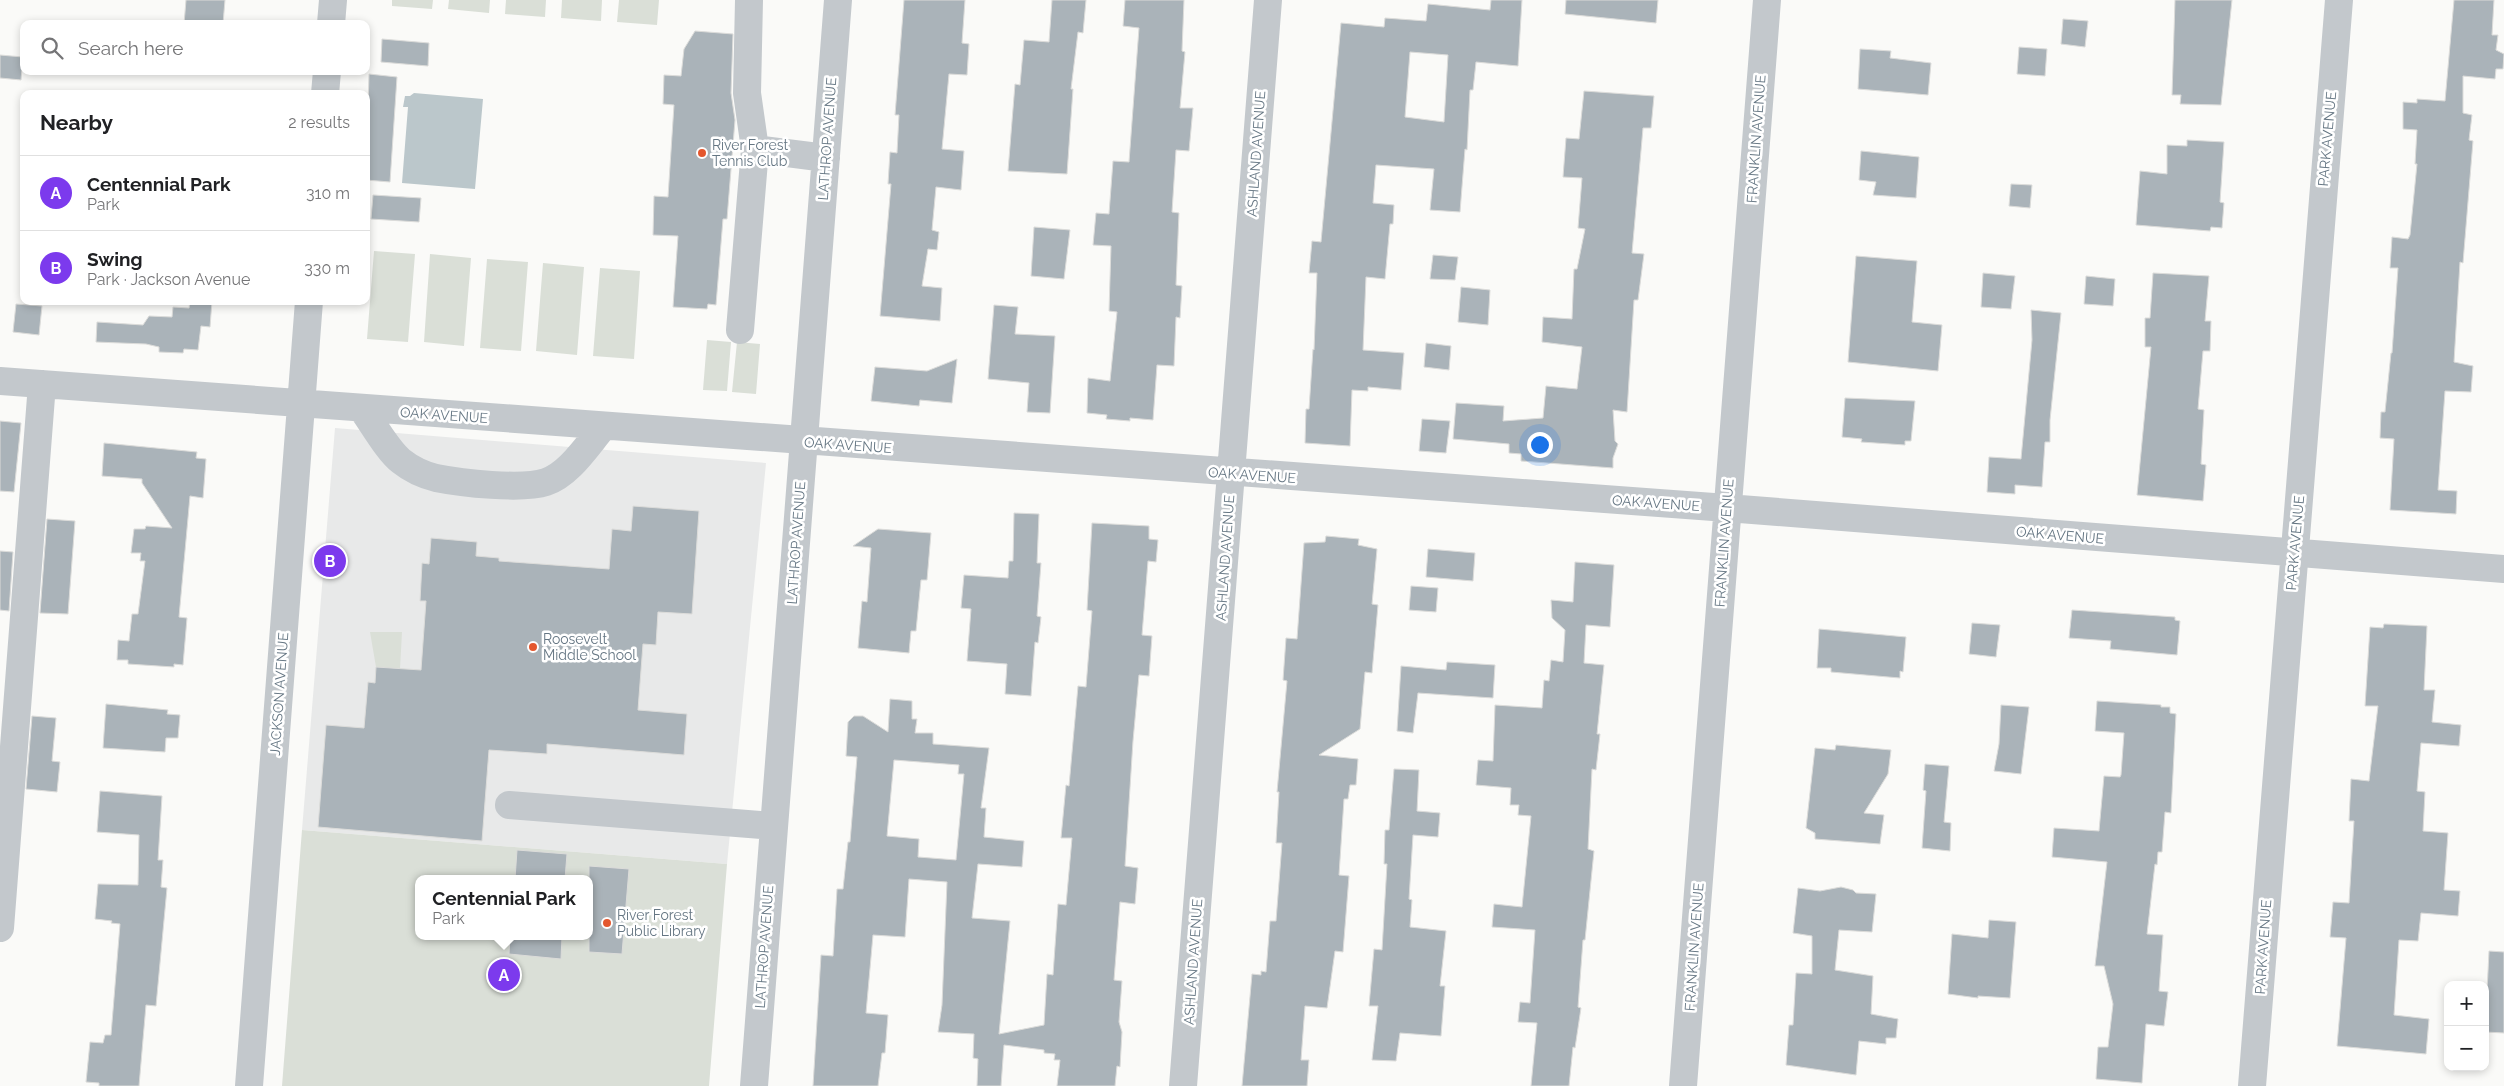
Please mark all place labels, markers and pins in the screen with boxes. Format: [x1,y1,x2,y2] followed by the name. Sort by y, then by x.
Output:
[712,137,788,169] place label: River Forest Tennis Club
[696,147,708,159] marker: River Forest Tennis Club
[314,542,346,580] pin: B
[543,631,636,663] place label: Roosevelt Middle School
[527,641,539,653] marker: Roosevelt Middle School
[617,907,706,939] place label: River Forest Public Library
[601,917,613,929] marker: River Forest Public Library
[488,956,520,994] pin: A

